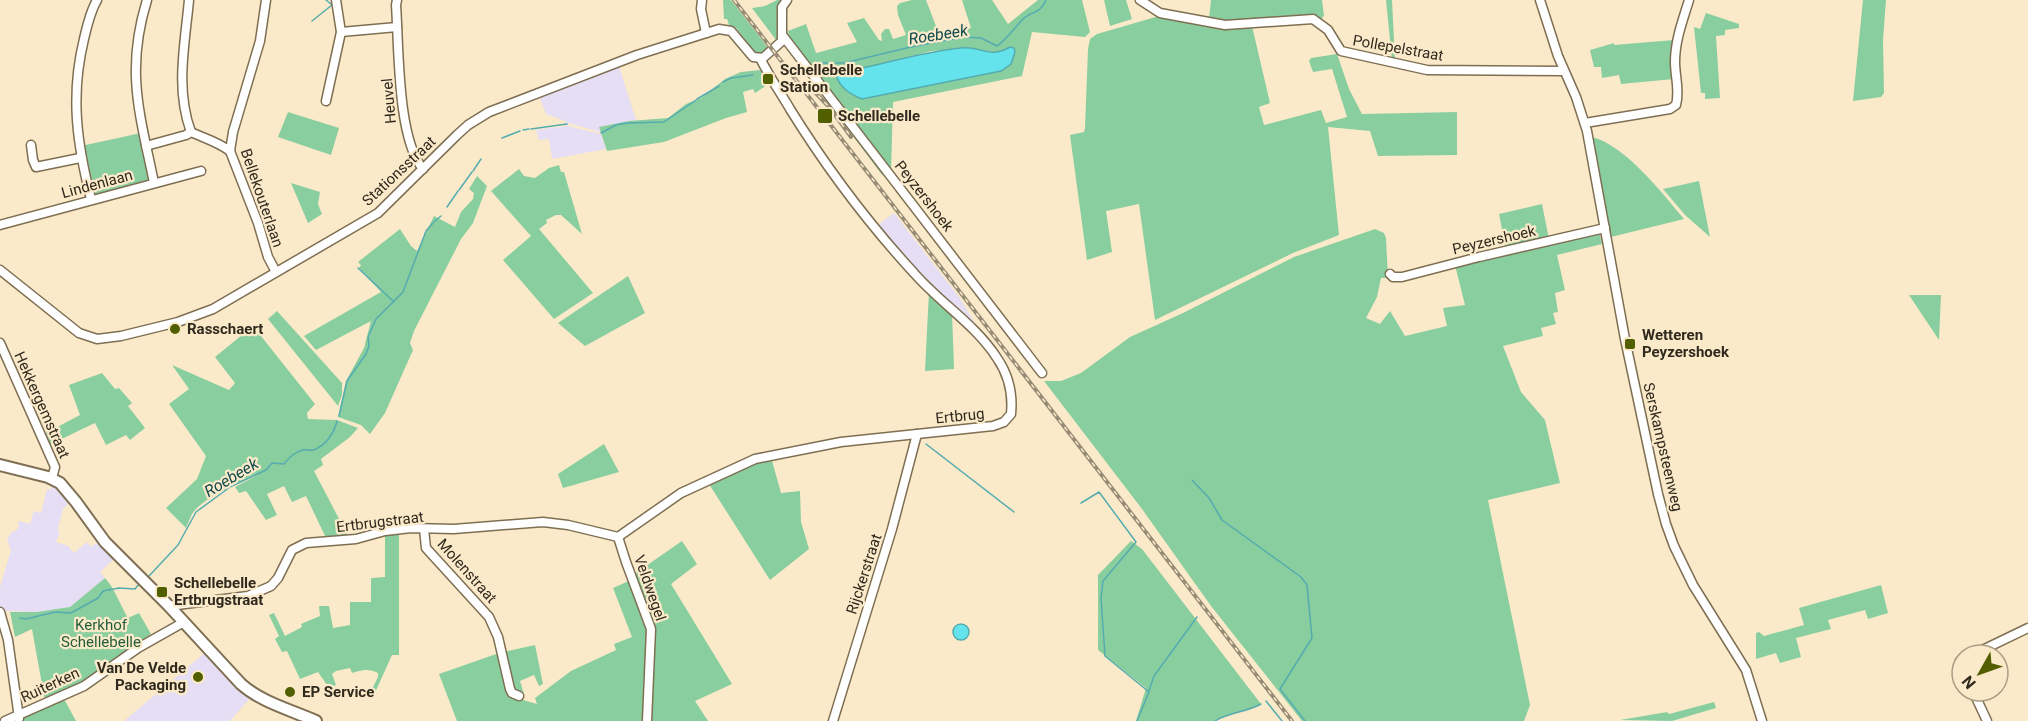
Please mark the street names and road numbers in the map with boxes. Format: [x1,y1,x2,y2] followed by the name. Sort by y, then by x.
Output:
[1351,31,1445,65] street label: Pollepelstraat
[378,77,400,125] street label: Heuvel
[359,132,439,210] street label: Stationsstraat
[237,146,287,250] street label: Bellekouterlaan
[891,157,957,235] street label: Peyzershoek
[59,166,135,202] street label: Lindenlaan
[1451,222,1538,258] street label: Peyzershoek
[10,349,74,461] street label: Hekkergemstraat
[1639,381,1687,513] street label: Serskampsteenweg
[935,404,985,428] street label: Ertbrug
[335,508,425,536] street label: Ertbrugstraat
[843,531,885,616] street label: Rijckerstraat
[433,535,501,607] street label: Molenstraat
[630,553,670,623] street label: Veldwegel
[18,664,82,706] street label: Ruiterken

